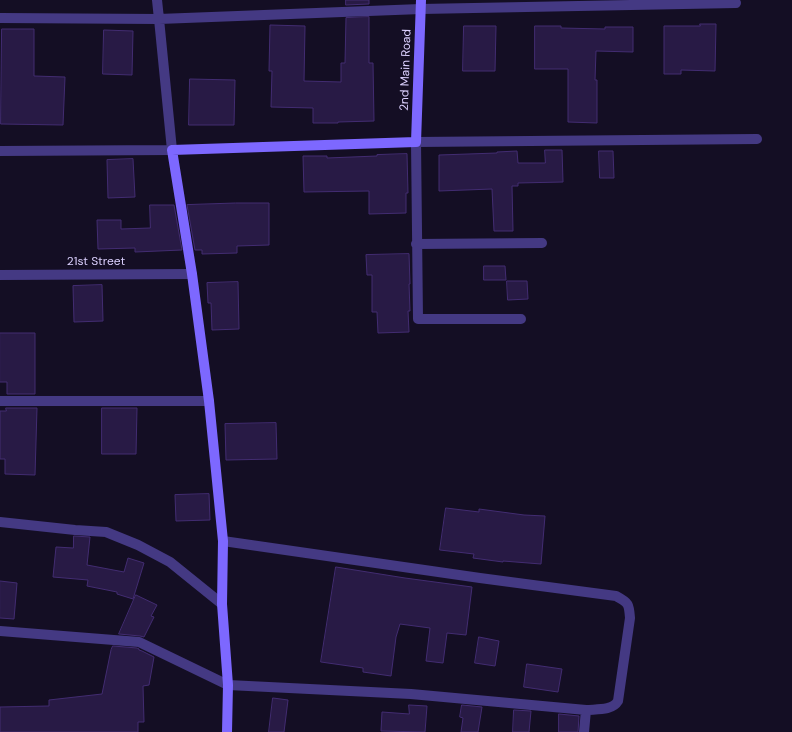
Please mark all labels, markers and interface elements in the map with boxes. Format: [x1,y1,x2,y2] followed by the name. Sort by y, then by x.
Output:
[397,29,415,111] street label: 2nd Main Road
[67,255,125,269] street label: 21st Street

